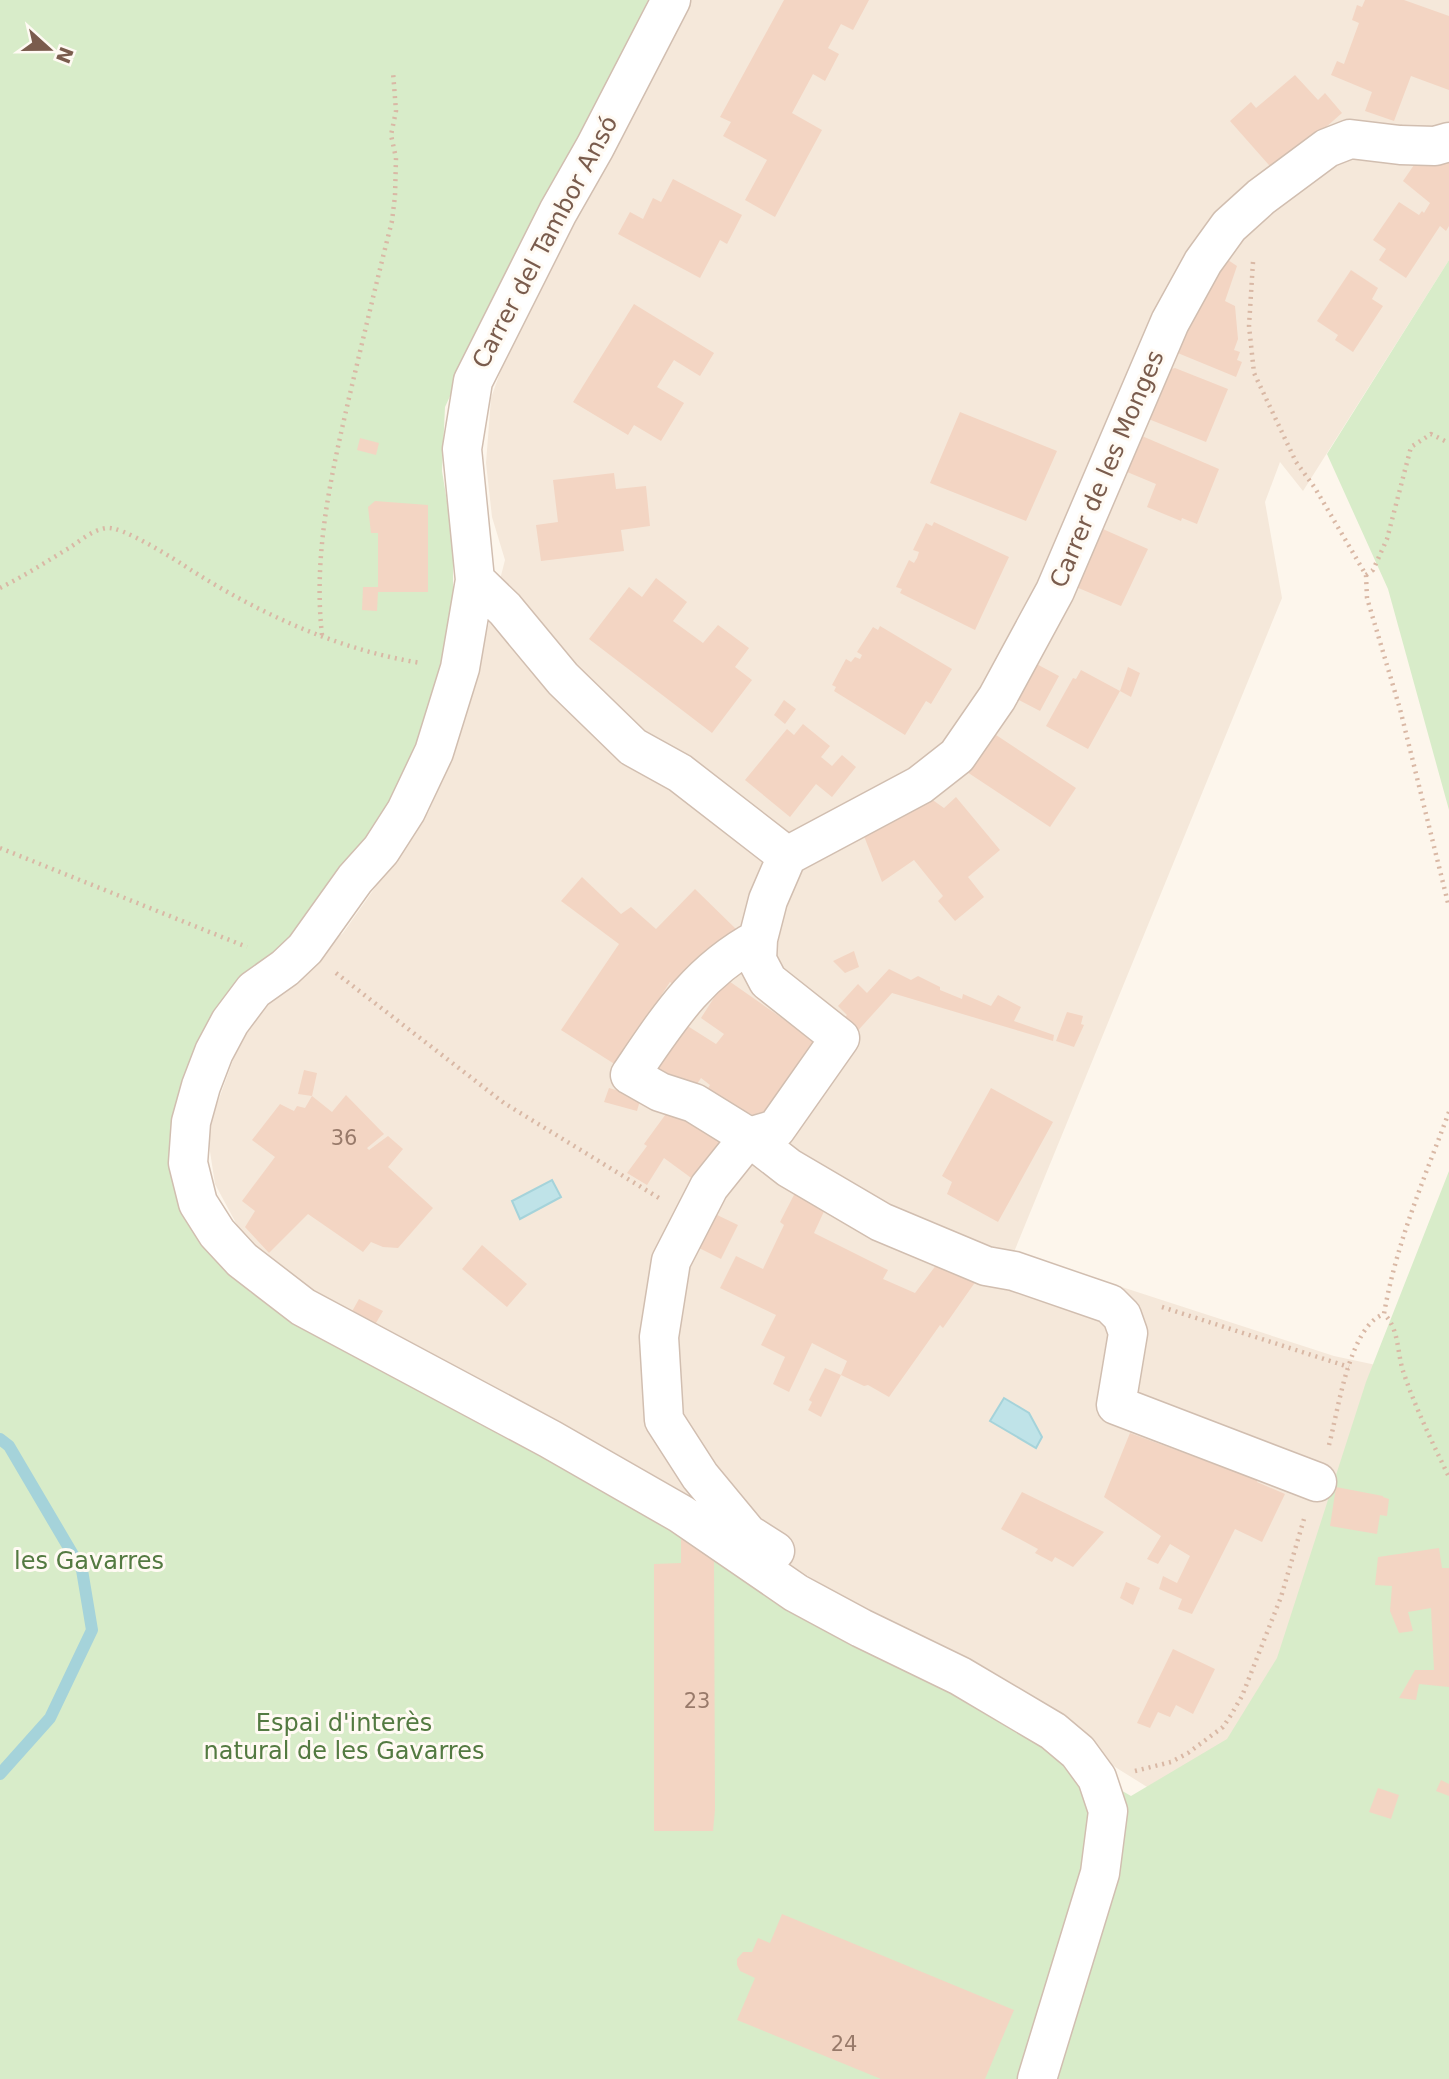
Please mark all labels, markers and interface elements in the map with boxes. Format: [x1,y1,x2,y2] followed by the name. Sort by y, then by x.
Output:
[14,14,84,84] north arrow
[52,44,78,66] text: N
[466,111,624,373] street label: Carrer del Tambor Ansó
[1044,346,1170,592] street label: Carrer de les Monges
[331,1126,357,1150] house number: 36
[14,1547,164,1575] park label: les Gavarres
[684,1689,710,1713] house number: 23
[204,1709,484,1765] park label: Espai d'interès natural de les Gavarres
[831,2032,857,2056] house number: 24

